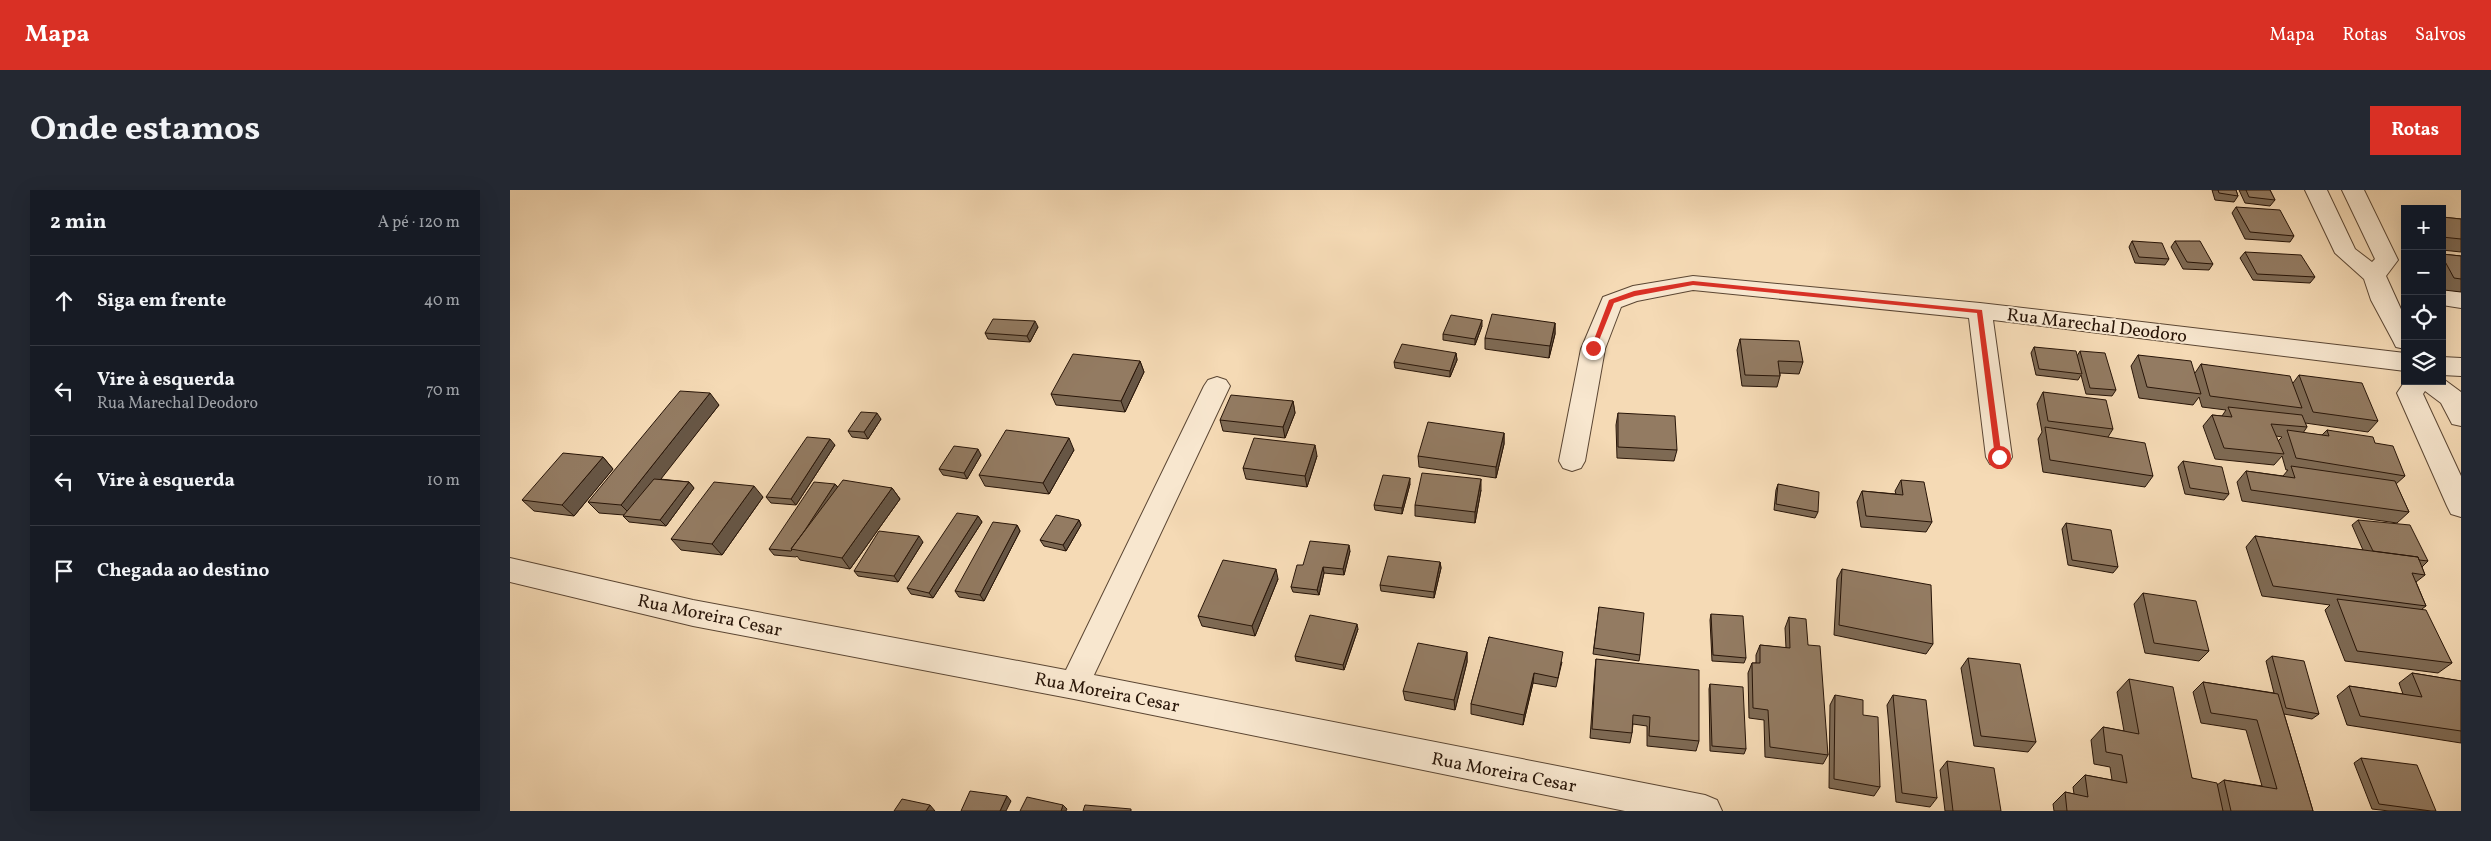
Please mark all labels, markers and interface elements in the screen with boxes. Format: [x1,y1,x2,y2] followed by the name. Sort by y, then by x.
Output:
[25,18,90,52] text: Mapa
[2270,23,2315,48] text: Mapa
[2343,23,2387,48] text: Rotas
[2415,23,2466,48] text: Salvos
[30,106,260,154] text: Onde estamos
[2370,106,2461,155] button: Rotas
[2401,205,2446,385] map controls
[2401,205,2446,250] button: +
[50,208,107,237] text: 2 min
[378,212,460,234] text: A pé · 120 m
[2401,250,2446,295] button: −
[50,287,78,315] icon: ahead
[97,288,226,314] text: Siga em frente
[424,290,460,312] text: 40 m
[2401,295,2446,340] button: locate
[2005,303,2188,350] street label: Rua Marechal Deodoro
[1582,337,1605,360] route end
[2401,340,2446,385] button: layers
[97,367,235,393] text: Vire à esquerda
[50,377,78,405] icon: left
[426,380,460,402] text: 70 m
[97,393,258,415] text: Rua Marechal Deodoro
[1988,446,2011,469] route start
[50,467,78,495] icon: left
[97,468,235,494] text: Vire à esquerda
[427,470,460,492] text: 10 m
[50,557,78,585] icon: arrive
[97,558,269,584] text: Chegada ao destino
[635,589,785,644] street label: Rua Moreira Cesar
[1032,667,1182,720] street label: Rua Moreira Cesar
[1429,747,1579,800] street label: Rua Moreira Cesar

